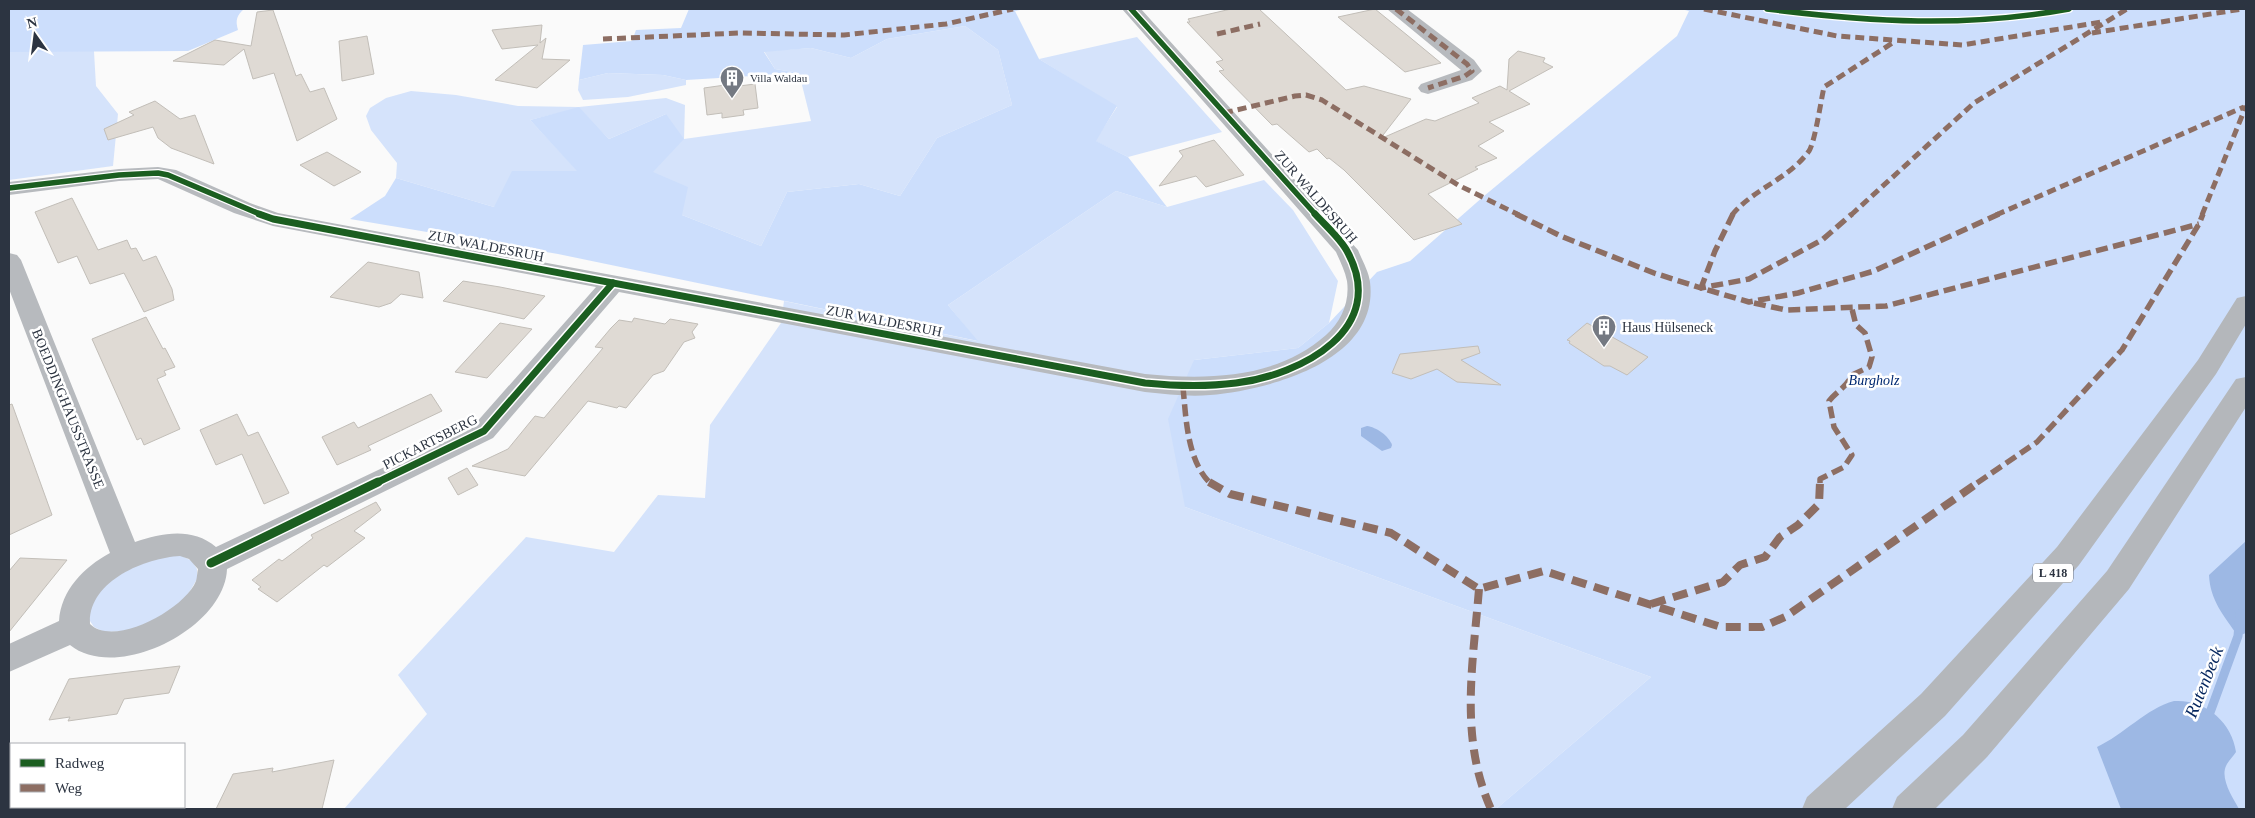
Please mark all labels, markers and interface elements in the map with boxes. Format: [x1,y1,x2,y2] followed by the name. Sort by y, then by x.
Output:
[10,10,60,60] north arrow
[25,14,39,31] text: N
[719,65,745,99] building icon: Villa Waldau
[750,72,808,84] place label: Villa Waldau
[1272,148,1360,246] street label: ZUR WALDESRUH
[427,227,545,265] street label: ZUR WALDESRUH
[825,302,943,340] street label: ZUR WALDESRUH
[1591,314,1617,348] building icon: Haus Hülseneck
[1622,320,1713,335] place label: Haus Hülseneck
[29,327,107,491] street label: BOEDDINGHAUSSTRASSE
[1849,373,1900,388] park label: Burgholz
[380,412,480,472] street label: PICKARTSBERG
[2033,564,2073,582] road number: L 418
[2180,643,2228,721] water label: Rutenbeck
[10,743,185,808] legend
[55,755,105,771] text: Radweg
[55,780,83,796] text: Weg

